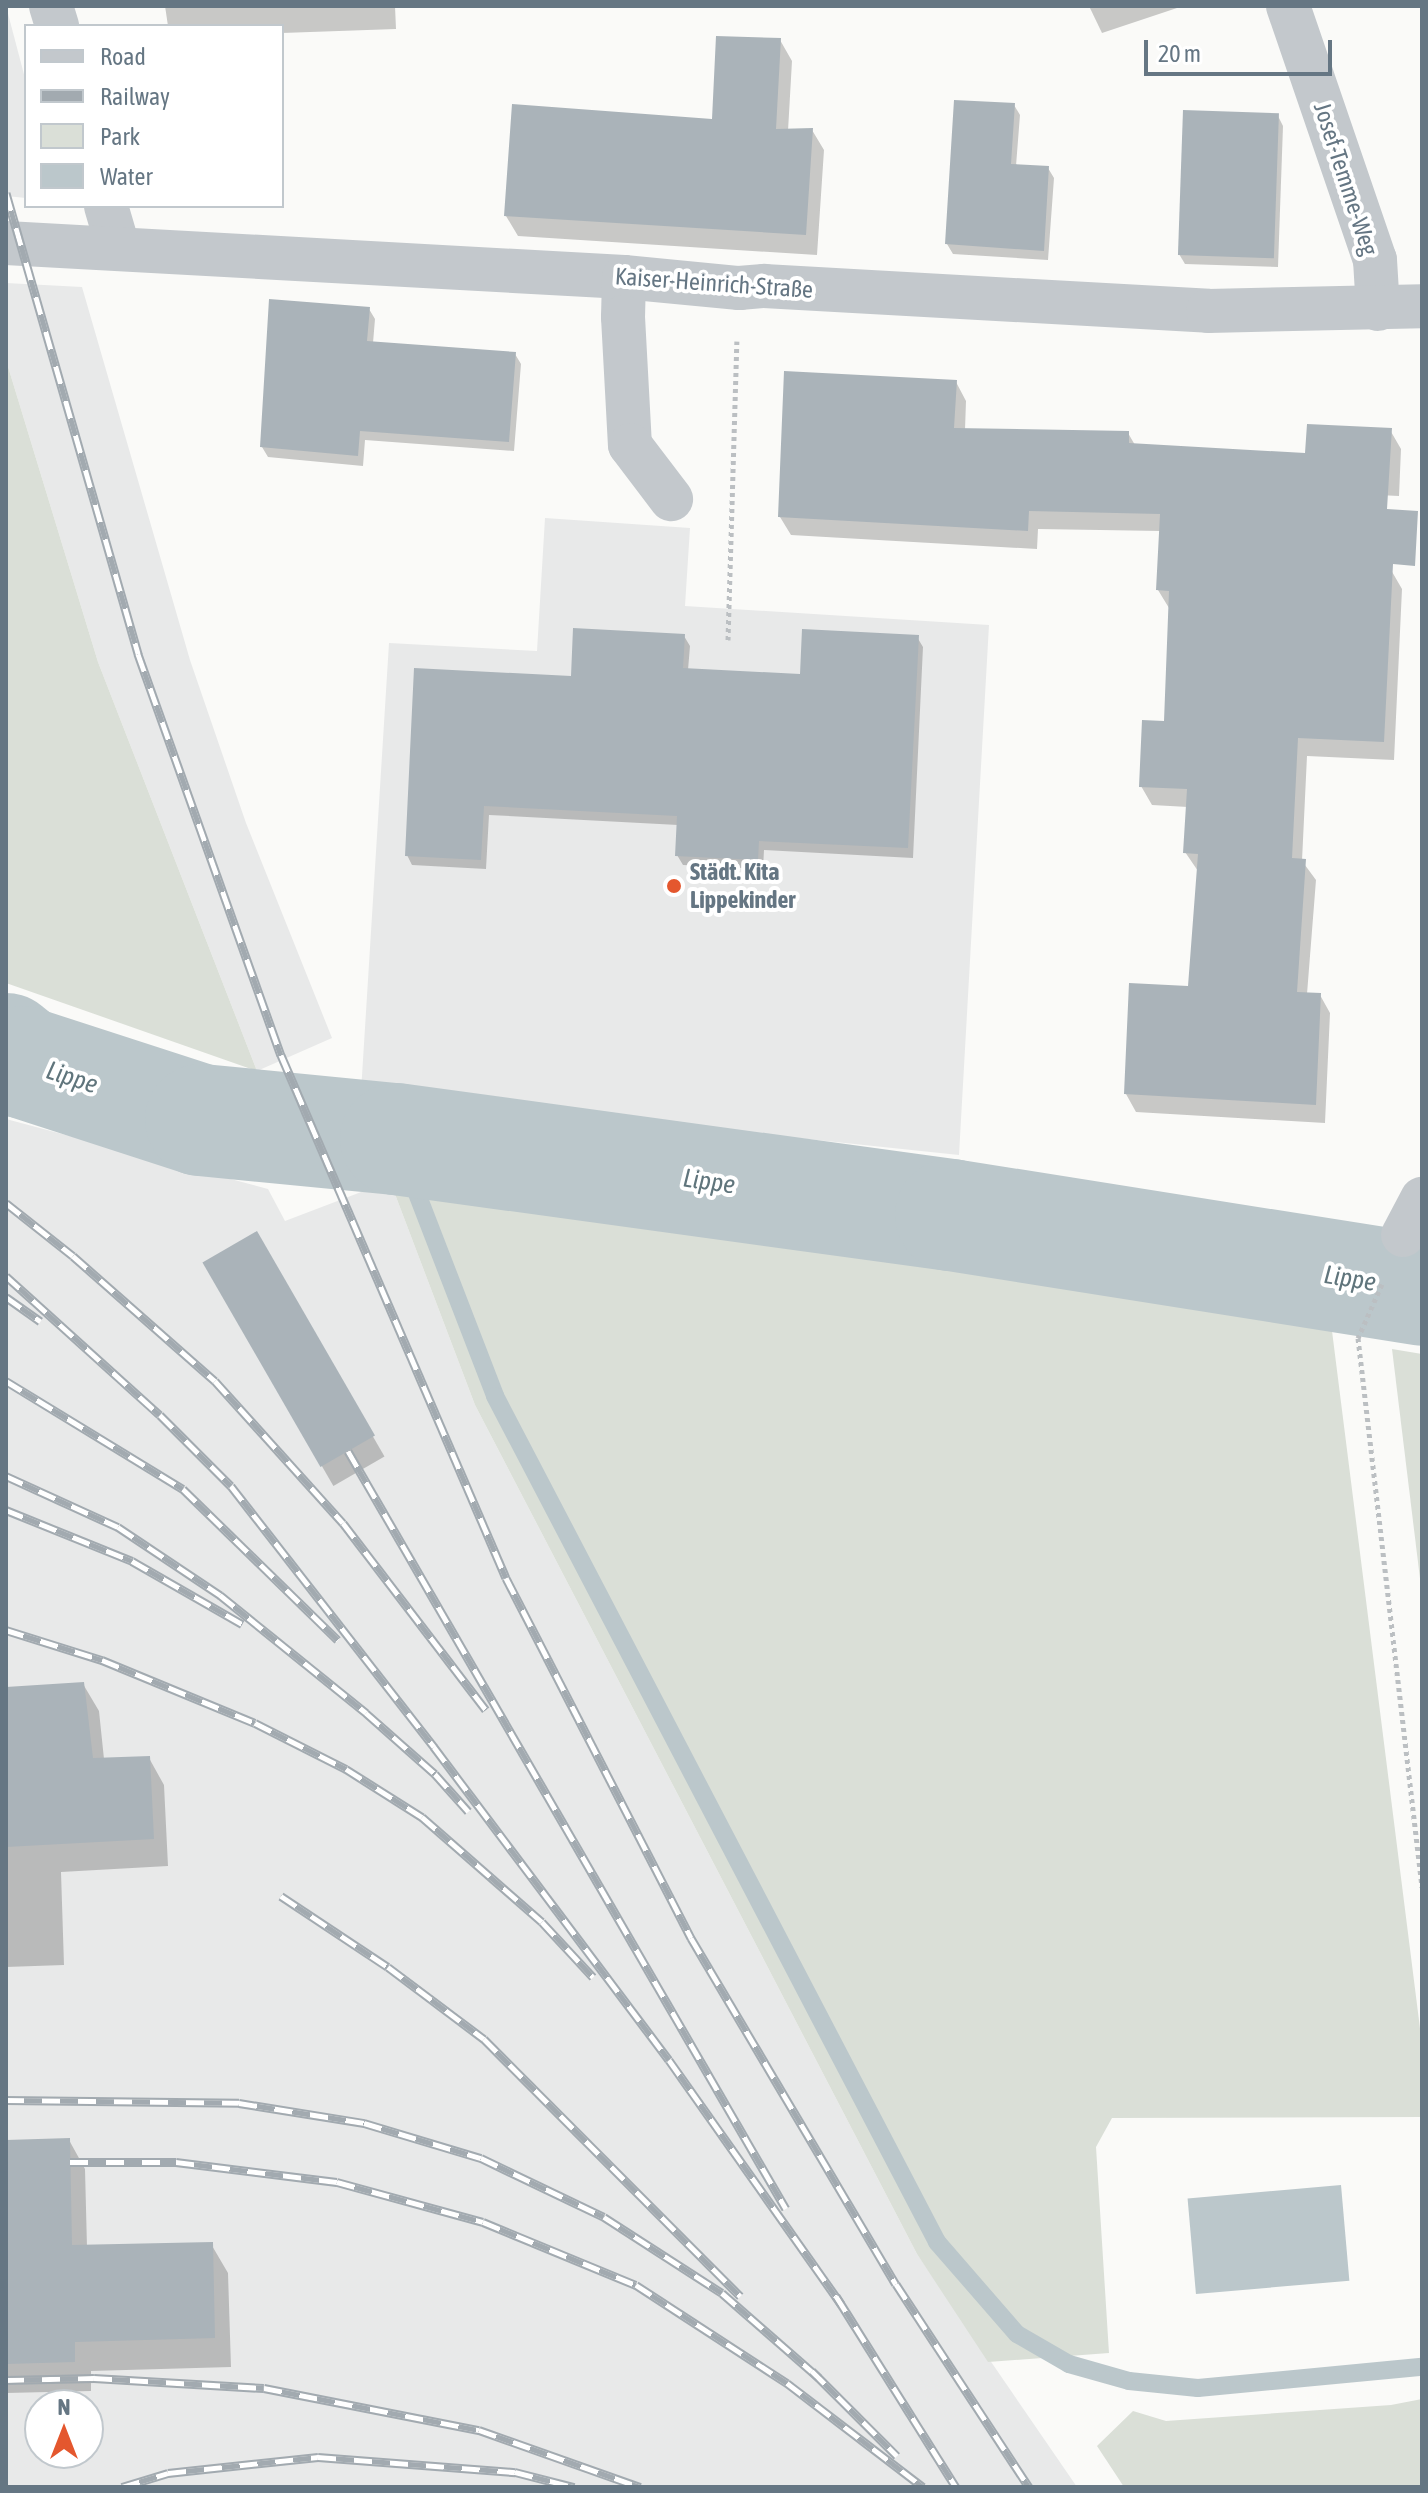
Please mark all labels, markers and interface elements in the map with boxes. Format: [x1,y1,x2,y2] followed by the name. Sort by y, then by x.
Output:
[24,24,284,208] legend
[1148,24,1336,74] scale bar
[1158,40,1201,67] text: 20 m
[100,43,146,70] text: Road
[100,83,170,110] text: Railway
[1308,99,1384,259] street label: Josef-Temme-Weg
[100,123,140,150] text: Park
[100,163,153,190] text: Water
[614,262,814,304] street label: Kaiser-Heinrich-Straße
[690,858,795,914] place label: Städt. Kita Lippekinder
[665,877,683,895] marker: Städt. Kita Lippekinder
[42,1055,102,1101] water label: Lippe
[681,1163,737,1201] water label: Lippe
[1322,1259,1378,1299] water label: Lippe
[24,2389,104,2469] north arrow
[58,2394,70,2420] text: N

